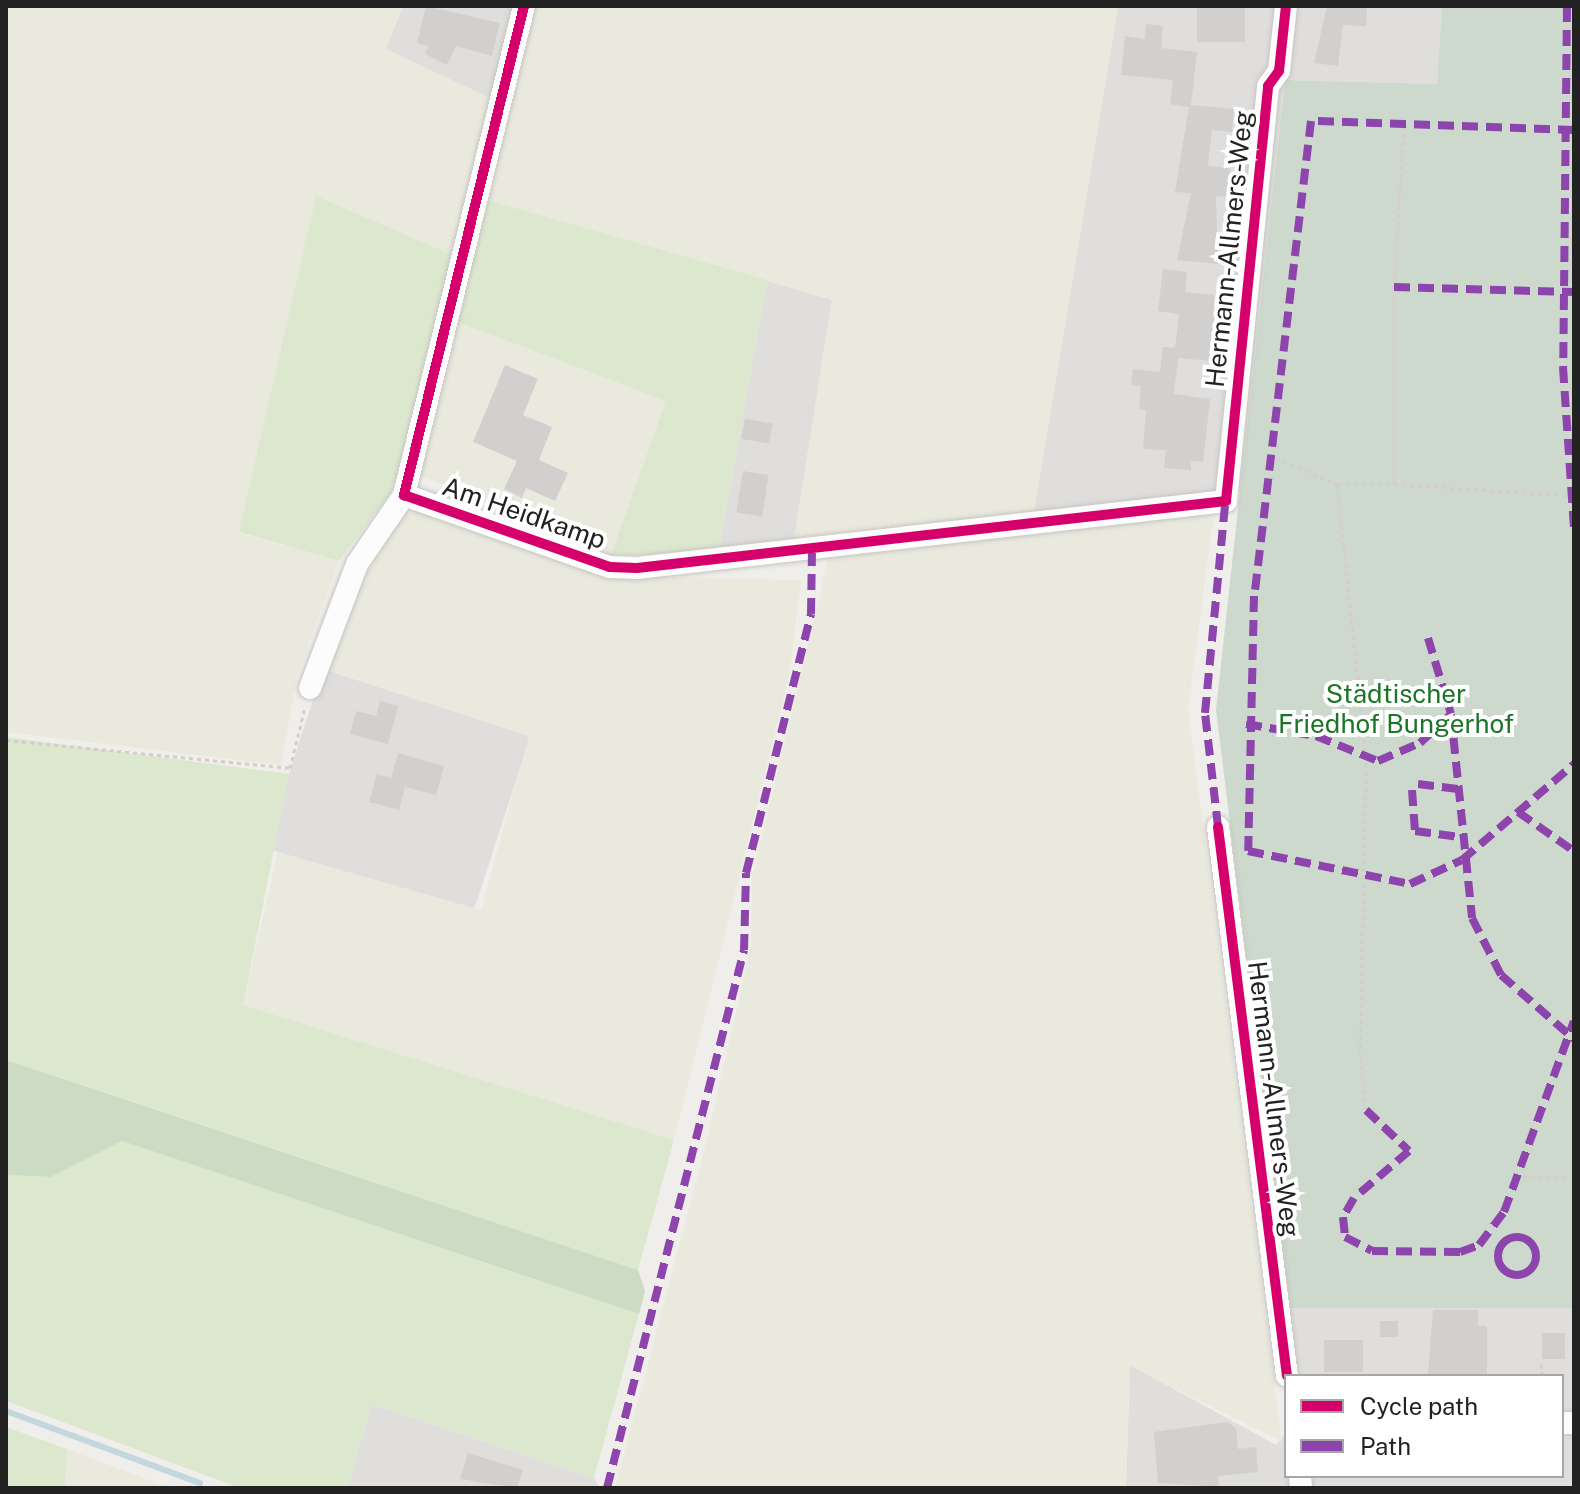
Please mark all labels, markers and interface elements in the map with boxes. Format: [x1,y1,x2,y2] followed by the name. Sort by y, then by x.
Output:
[1199,109,1259,389] street label: Hermann-Allmers-Weg
[438,471,610,555] street label: Am Heidkamp
[1278,678,1514,740] park label: Städtischer Friedhof Bungerhof
[1242,959,1306,1239] street label: Hermann-Allmers-Weg
[1284,1374,1564,1478] legend
[1360,1392,1478,1420] text: Cycle path
[1360,1432,1411,1460] text: Path

